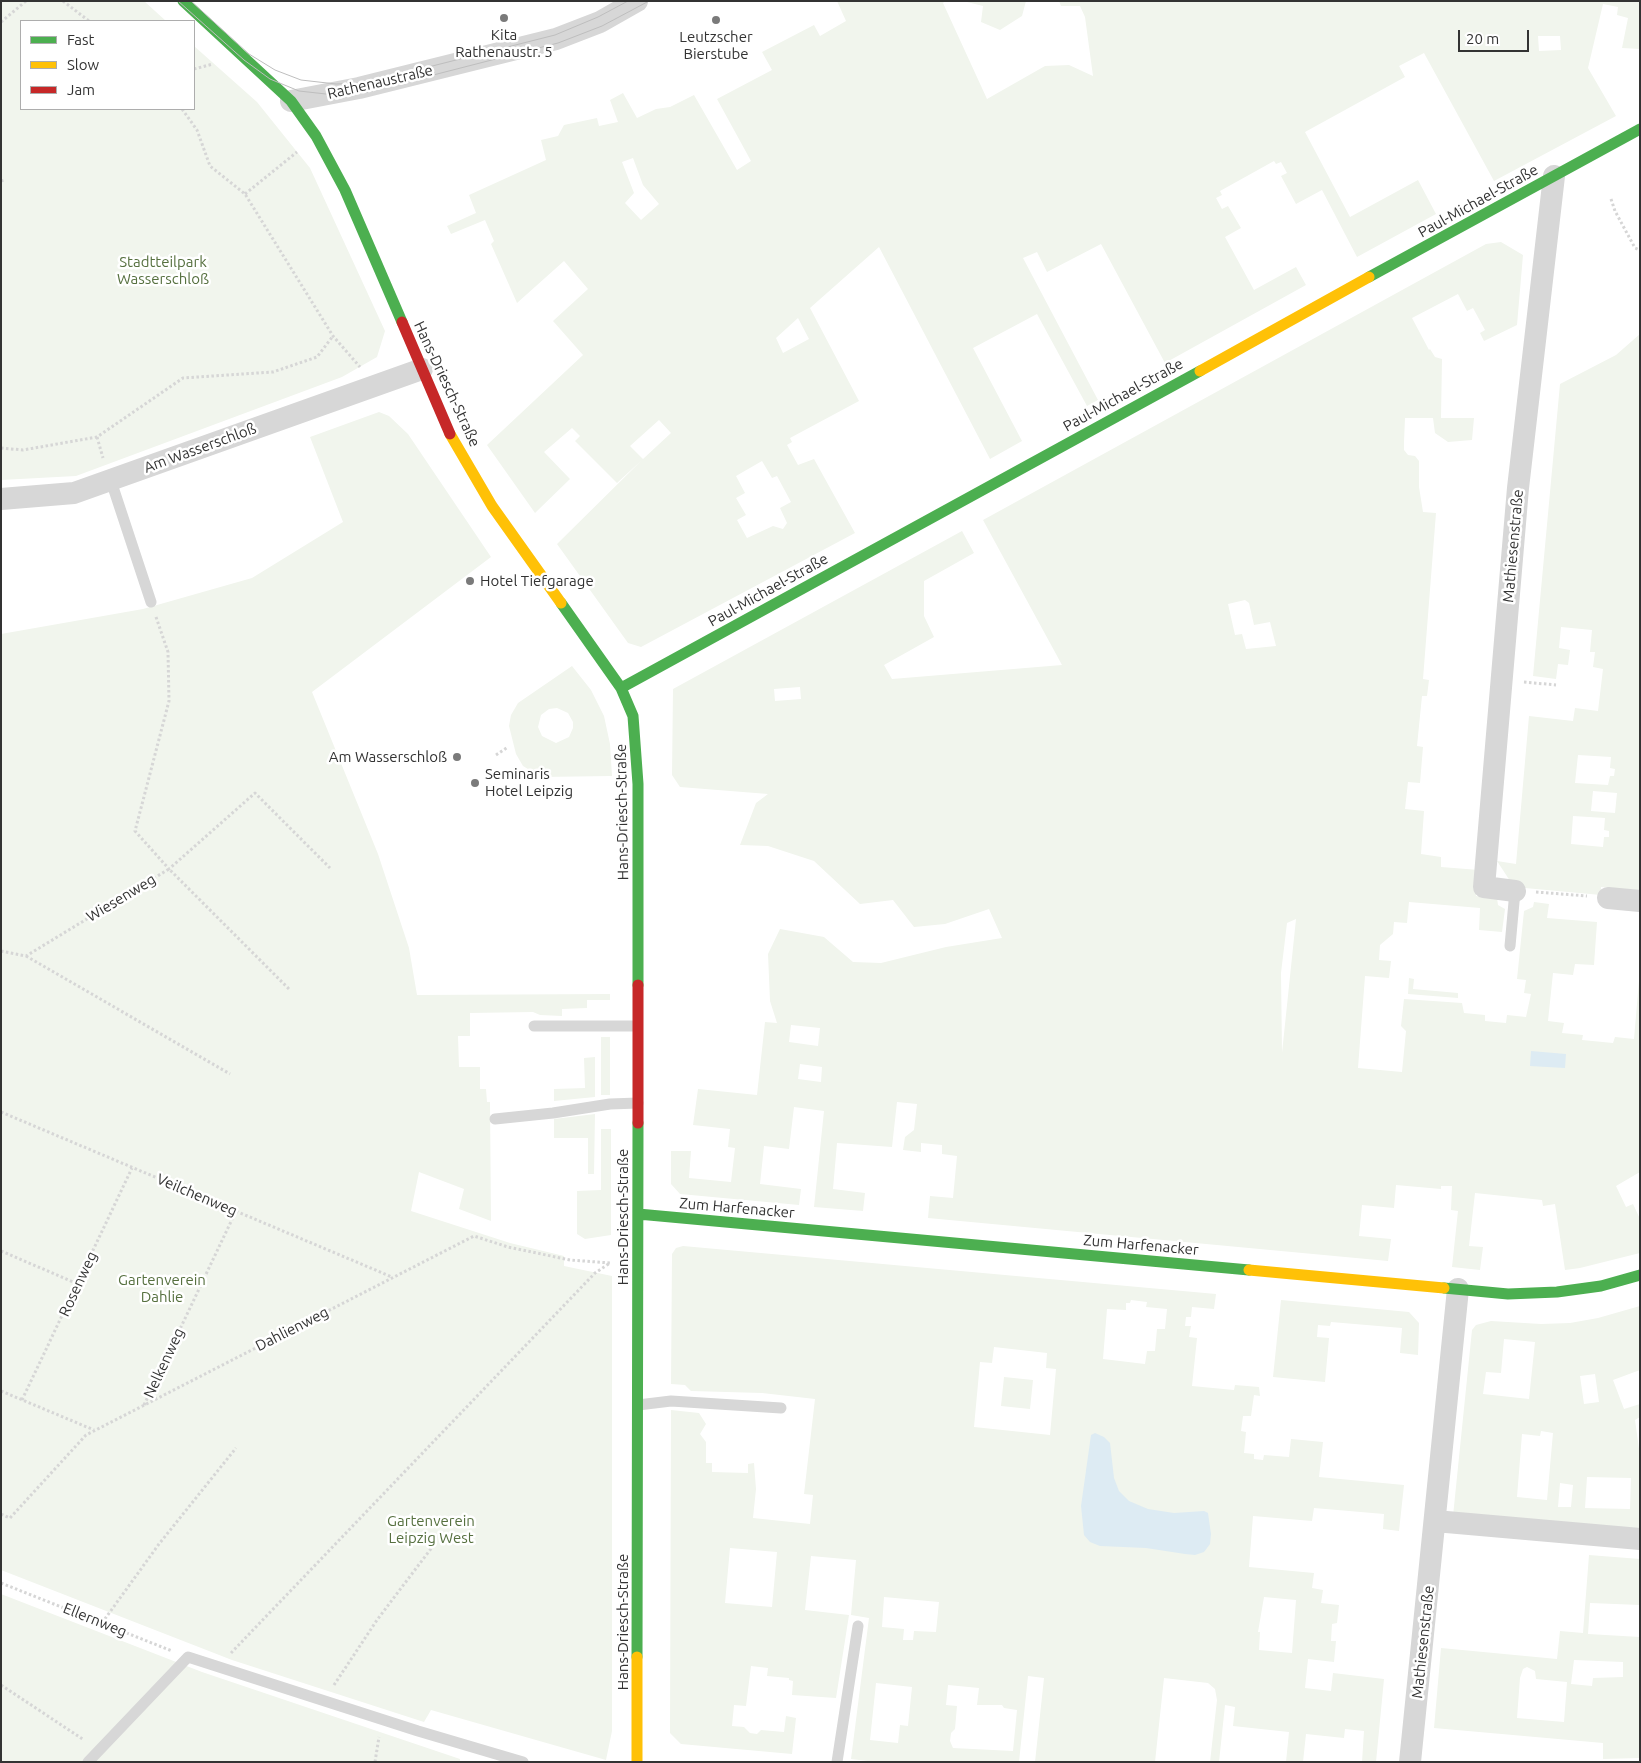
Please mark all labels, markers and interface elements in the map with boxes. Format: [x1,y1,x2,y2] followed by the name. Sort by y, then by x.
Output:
[498,12,510,24] marker: Kita Rathenaustr. 5
[710,14,722,26] marker: Leutzscher Bierstube
[20,20,195,110] legend
[1461,20,1532,52] scale bar
[455,26,553,61] place label: Kita Rathenaustr. 5
[679,28,753,63] place label: Leutzscher Bierstube
[1466,30,1499,47] text: 20 m
[67,31,94,48] text: Fast
[67,56,99,73] text: Slow
[325,61,435,103] street label: Rathenaustraße
[67,81,95,98] text: Jam
[1415,161,1541,241] street label: Paul-Michael-Straße
[117,253,209,288] park label: Stadtteilpark Wasserschloß
[410,318,484,450] street label: Hans-Driesch-Straße
[1060,355,1186,435] street label: Paul-Michael-Straße
[141,419,259,477] street label: Am Wasserschloß
[1499,489,1527,603] street label: Mathiesenstraße
[705,550,831,630] street label: Paul-Michael-Straße
[480,572,594,590] place label: Hotel Tiefgarage
[464,575,476,587] marker: Hotel Tiefgarage
[612,744,632,880] street label: Hans-Driesch-Straße
[329,748,447,766] place label: Am Wasserschloß
[451,751,463,763] marker: Am Wasserschloß
[485,765,573,800] place label: Seminaris Hotel Leipzig
[469,777,481,789] marker: Seminaris Hotel Leipzig
[83,870,159,926] street label: Wiesenweg
[614,1149,632,1285] street label: Hans-Driesch-Straße
[154,1170,240,1220] street label: Veilchenweg
[679,1194,795,1222] street label: Zum Harfenacker
[1083,1231,1199,1259] street label: Zum Harfenacker
[55,1248,101,1320] street label: Rosenweg
[118,1271,206,1306] park label: Gartenverein Dahlie
[252,1303,332,1355] street label: Dahlienweg
[140,1325,188,1401] street label: Nelkenweg
[387,1512,475,1547] park label: Gartenverein Leipzig West
[614,1554,632,1690] street label: Hans-Driesch-Straße
[1408,1585,1438,1699] street label: Mathiesenstraße
[60,1599,130,1641] street label: Ellernweg

